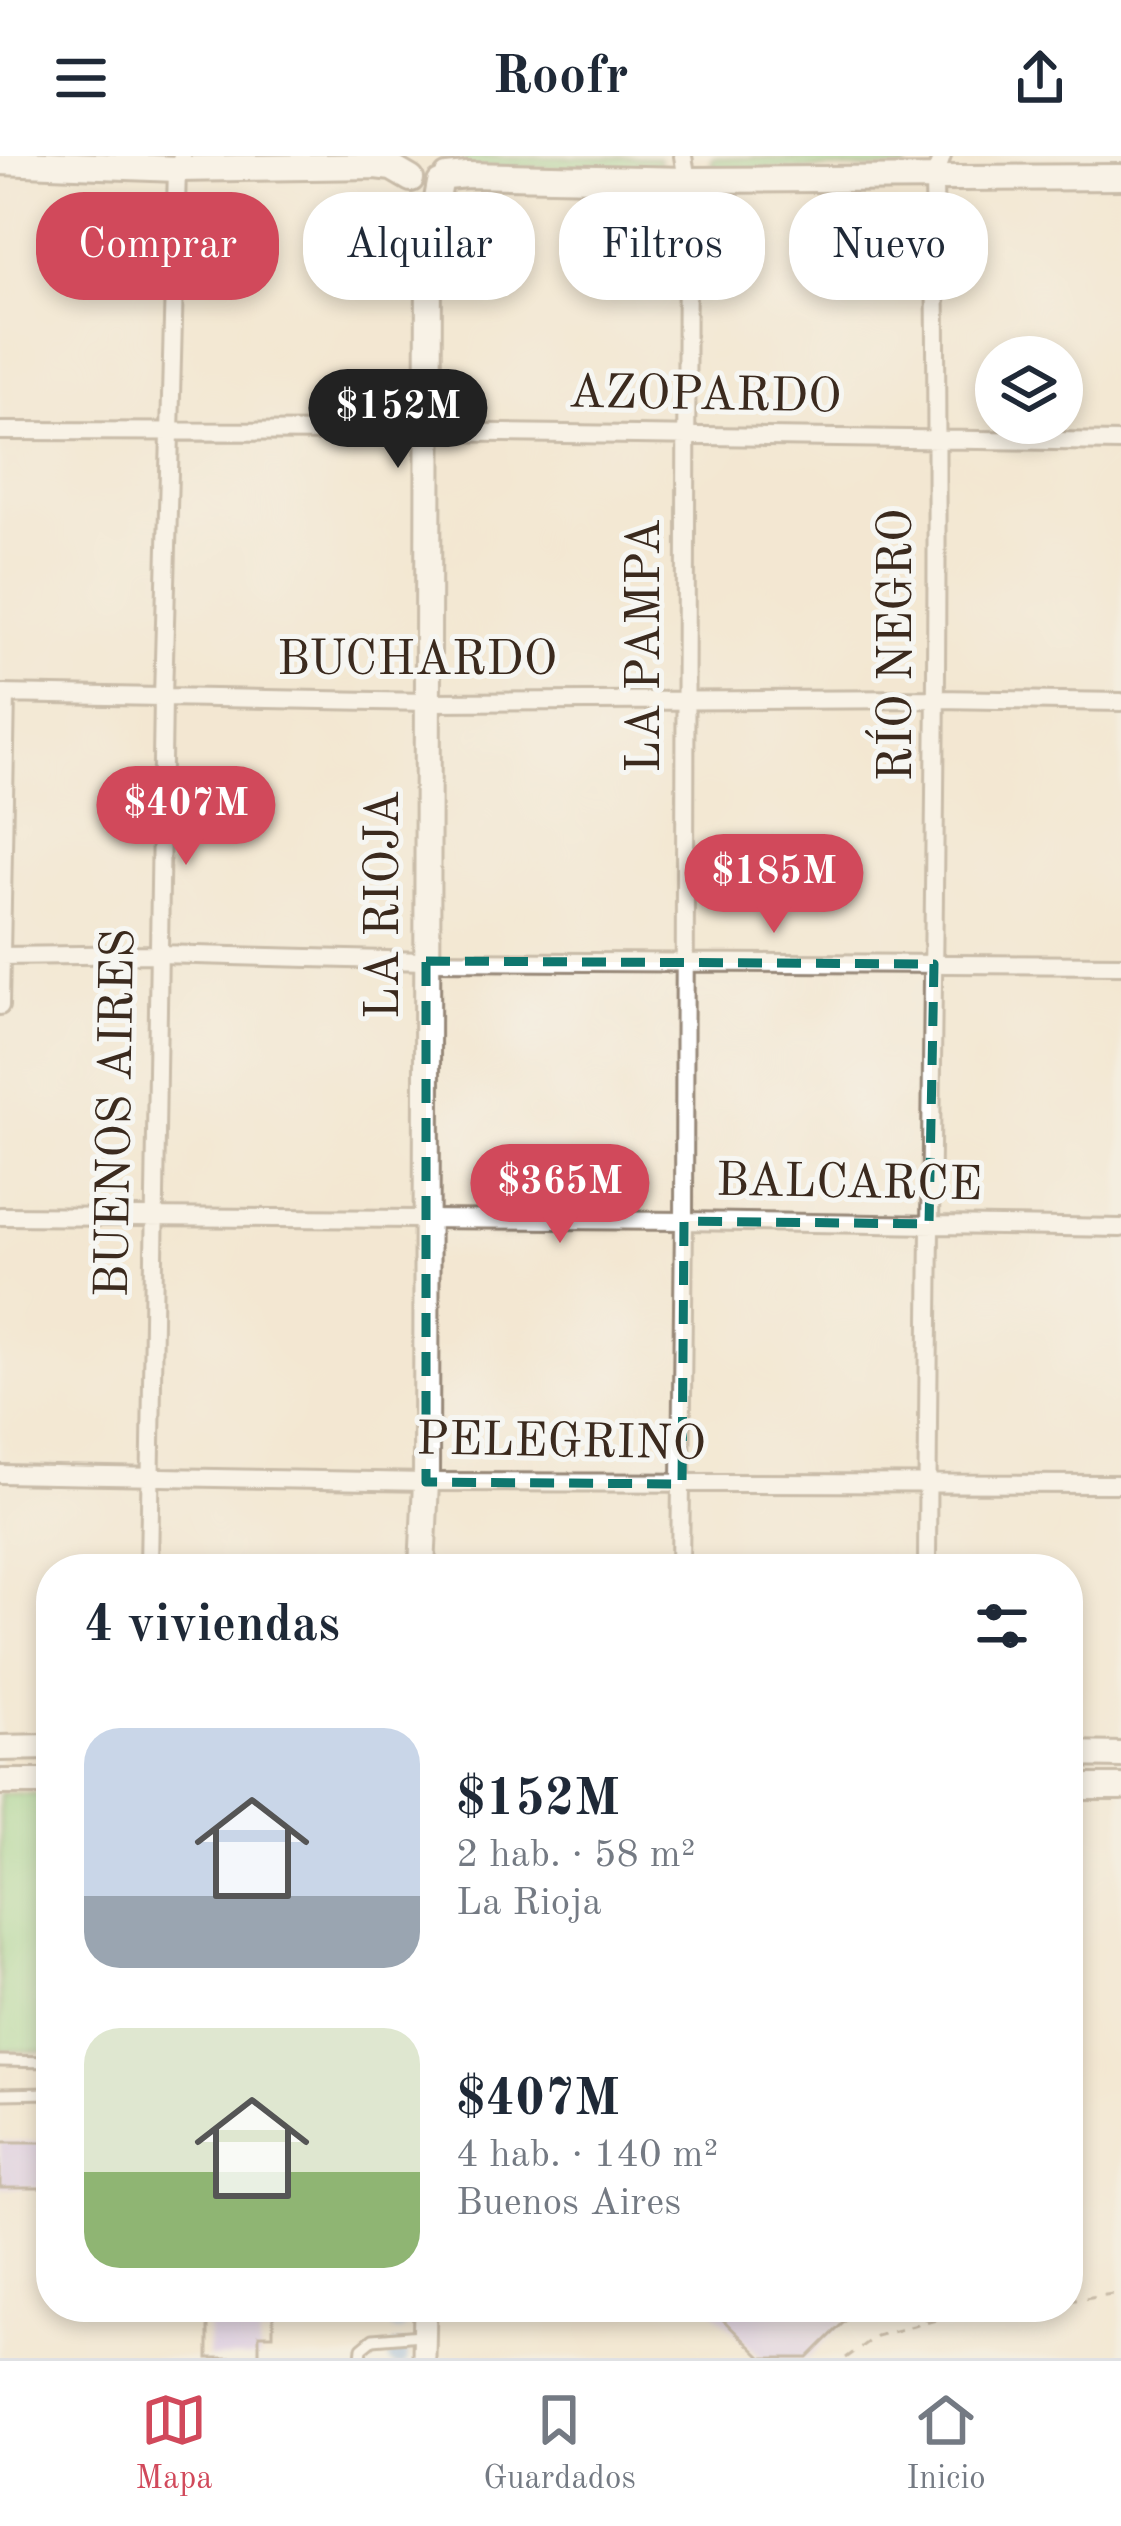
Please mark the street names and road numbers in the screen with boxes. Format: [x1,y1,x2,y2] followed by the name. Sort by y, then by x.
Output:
[568,370,842,422] street label: AZOPARDO
[865,509,922,781] street label: RÍO NEGRO
[622,519,670,773] street label: LA PAMPA
[277,637,557,685] street label: BUCHARDO
[361,791,409,1019] street label: LA RIOJA
[90,928,144,1298] street label: BUENOS AIRES
[716,1158,982,1210] street label: BALCARCE
[416,1416,706,1470] street label: PELEGRINO

